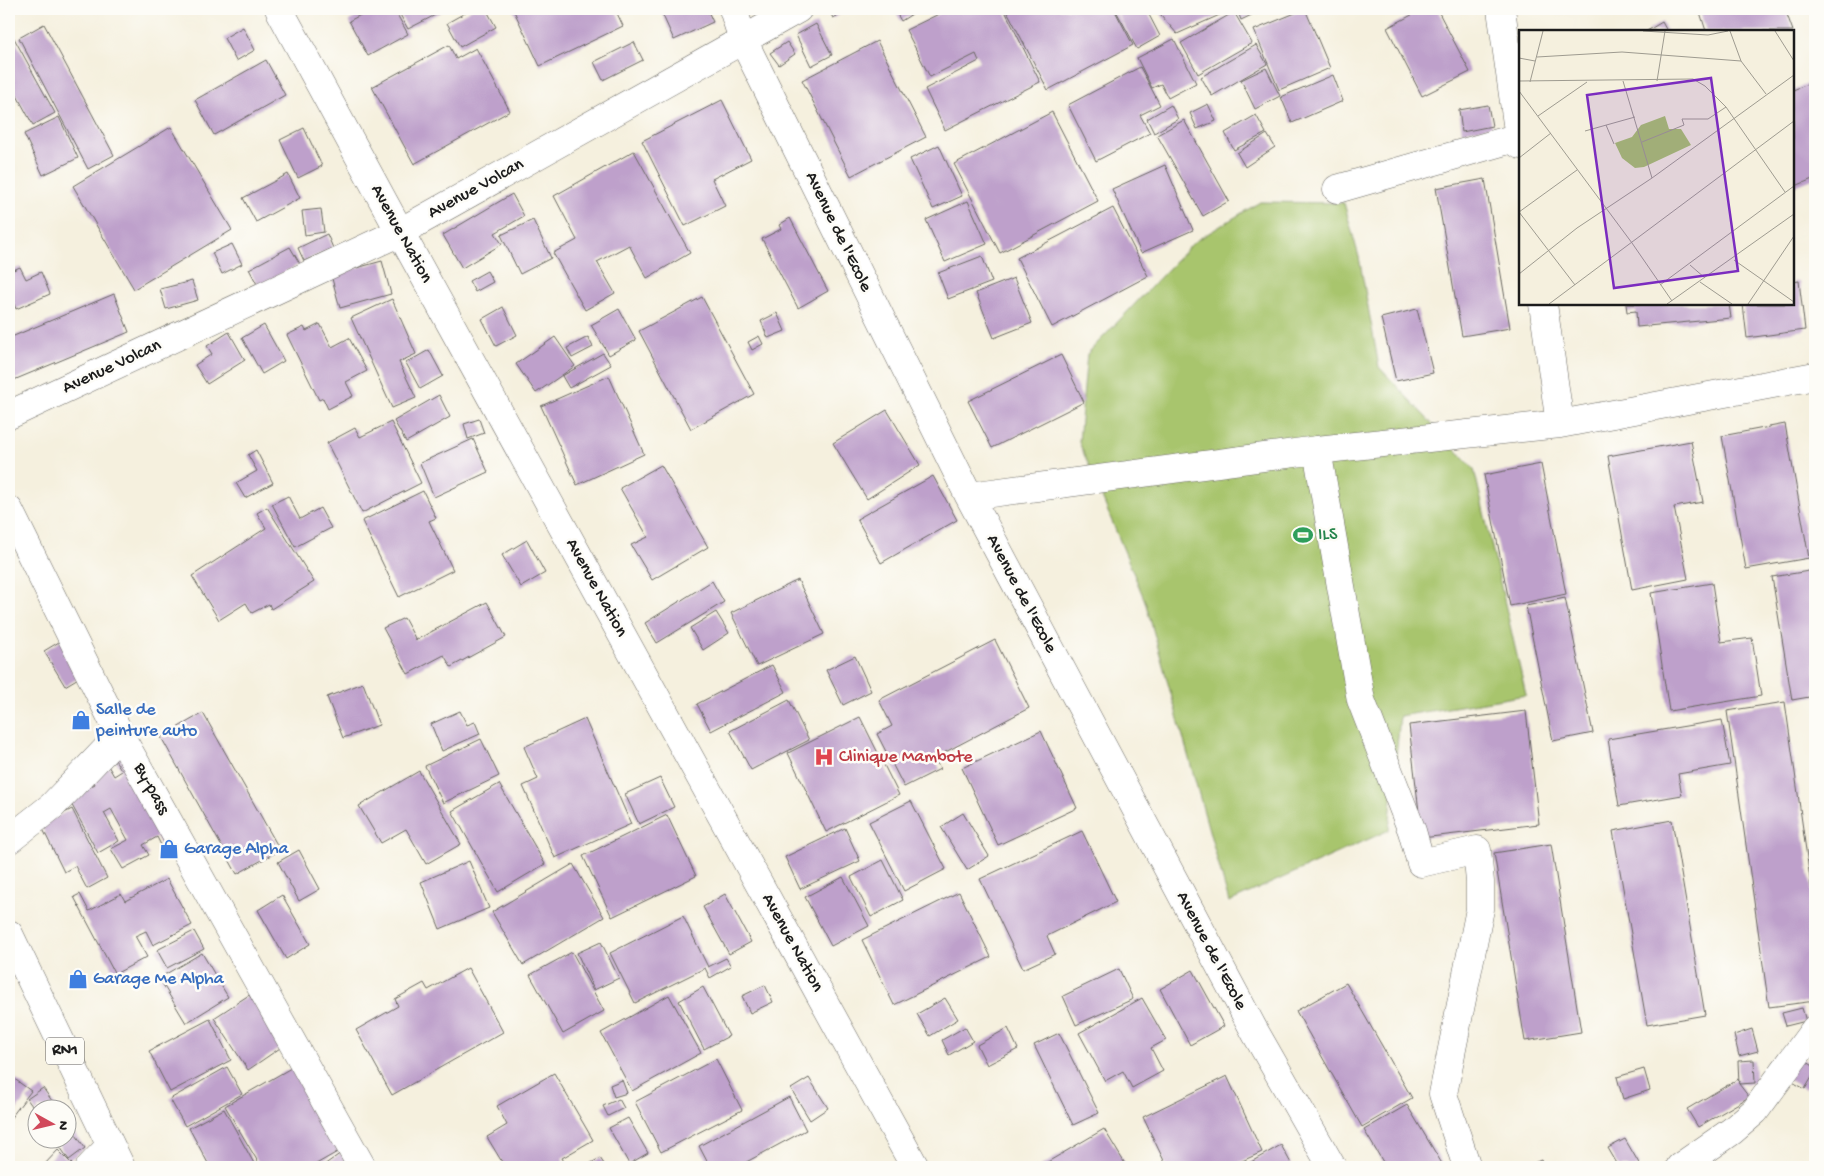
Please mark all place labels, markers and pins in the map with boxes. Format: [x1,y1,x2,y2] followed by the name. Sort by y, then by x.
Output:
[1292,524,1314,546] sports icon: ILS
[1318,525,1338,546] place label: ILS
[95,700,197,742] place label: Salle de peinture auto
[70,709,92,731] shop icon: Salle de peinture auto
[813,746,835,768] hospital icon: Clinique Mambote
[839,747,973,768] place label: Clinique Mambote
[158,838,180,860] shop icon: Garage Alpha
[184,839,290,860] place label: Garage Alpha
[67,968,89,990] shop icon: Garage Me Alpha
[93,969,225,990] place label: Garage Me Alpha

